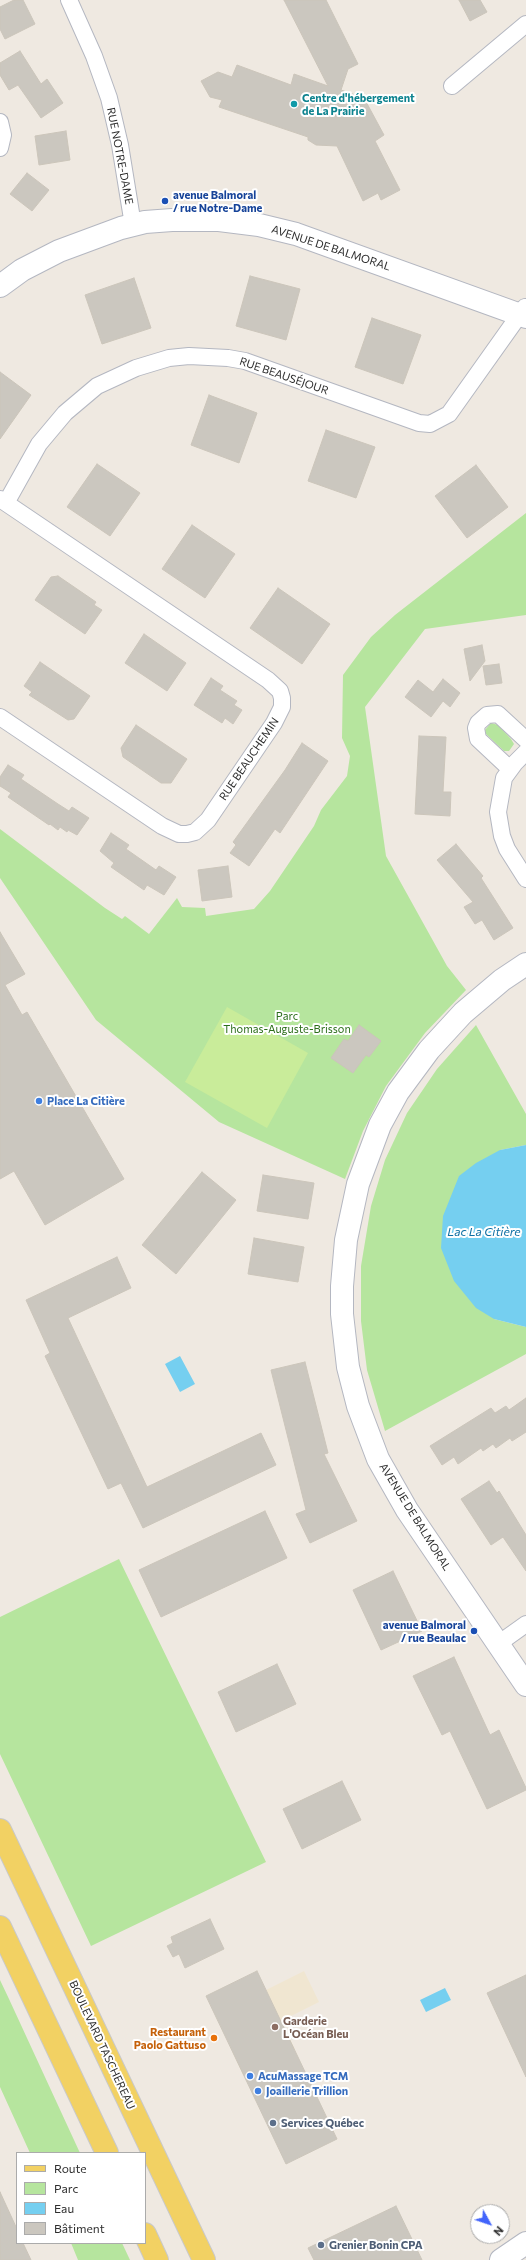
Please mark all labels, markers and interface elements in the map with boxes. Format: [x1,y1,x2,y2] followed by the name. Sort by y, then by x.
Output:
[302,91,415,117] place label: Centre d'hébergement de La Prairie
[289,99,299,109] marker: Centre d'hébergement de La Prairie
[104,106,136,206] street label: RUE NOTRE-DAME
[173,188,262,214] place label: avenue Balmoral / rue Notre-Dame
[160,196,170,206] marker: avenue Balmoral / rue Notre-Dame
[270,223,392,273] street label: AVENUE DE BALMORAL
[238,355,330,397] street label: RUE BEAUSÉJOUR
[216,715,282,803] street label: RUE BEAUCHEMIN
[223,1009,351,1035] park label: Parc Thomas-Auguste-Brisson
[47,1094,125,1108] place label: Place La Citière
[34,1096,44,1106] marker: Place La Citière
[447,1225,521,1239] water label: Lac La Citière
[377,1461,453,1573] street label: AVENUE DE BALMORAL
[383,1618,466,1644] place label: avenue Balmoral / rue Beaulac
[469,1626,479,1636] marker: avenue Balmoral / rue Beaulac
[66,1979,138,2111] street label: BOULEVARD TASCHEREAU
[283,2014,349,2040] place label: Garderie L'Océan Bleu
[270,2022,280,2032] marker: Garderie L'Océan Bleu
[134,2025,206,2051] place label: Restaurant Paolo Gattuso
[209,2033,219,2043] marker: Restaurant Paolo Gattuso
[258,2069,348,2083] place label: AcuMassage TCM
[245,2071,255,2081] marker: AcuMassage TCM
[266,2084,348,2098] place label: Joaillerie Trillion
[253,2086,263,2096] marker: Joaillerie Trillion
[281,2116,364,2130] place label: Services Québec
[268,2118,278,2128] marker: Services Québec
[16,2152,146,2244] legend
[54,2161,87,2175] text: Route
[54,2181,78,2195] text: Parc
[54,2201,74,2215] text: Eau
[470,2204,510,2244] north arrow
[54,2221,105,2235] text: Bâtiment
[491,2224,506,2239] text: N
[329,2238,423,2252] place label: Grenier Bonin CPA
[316,2240,326,2250] marker: Grenier Bonin CPA

